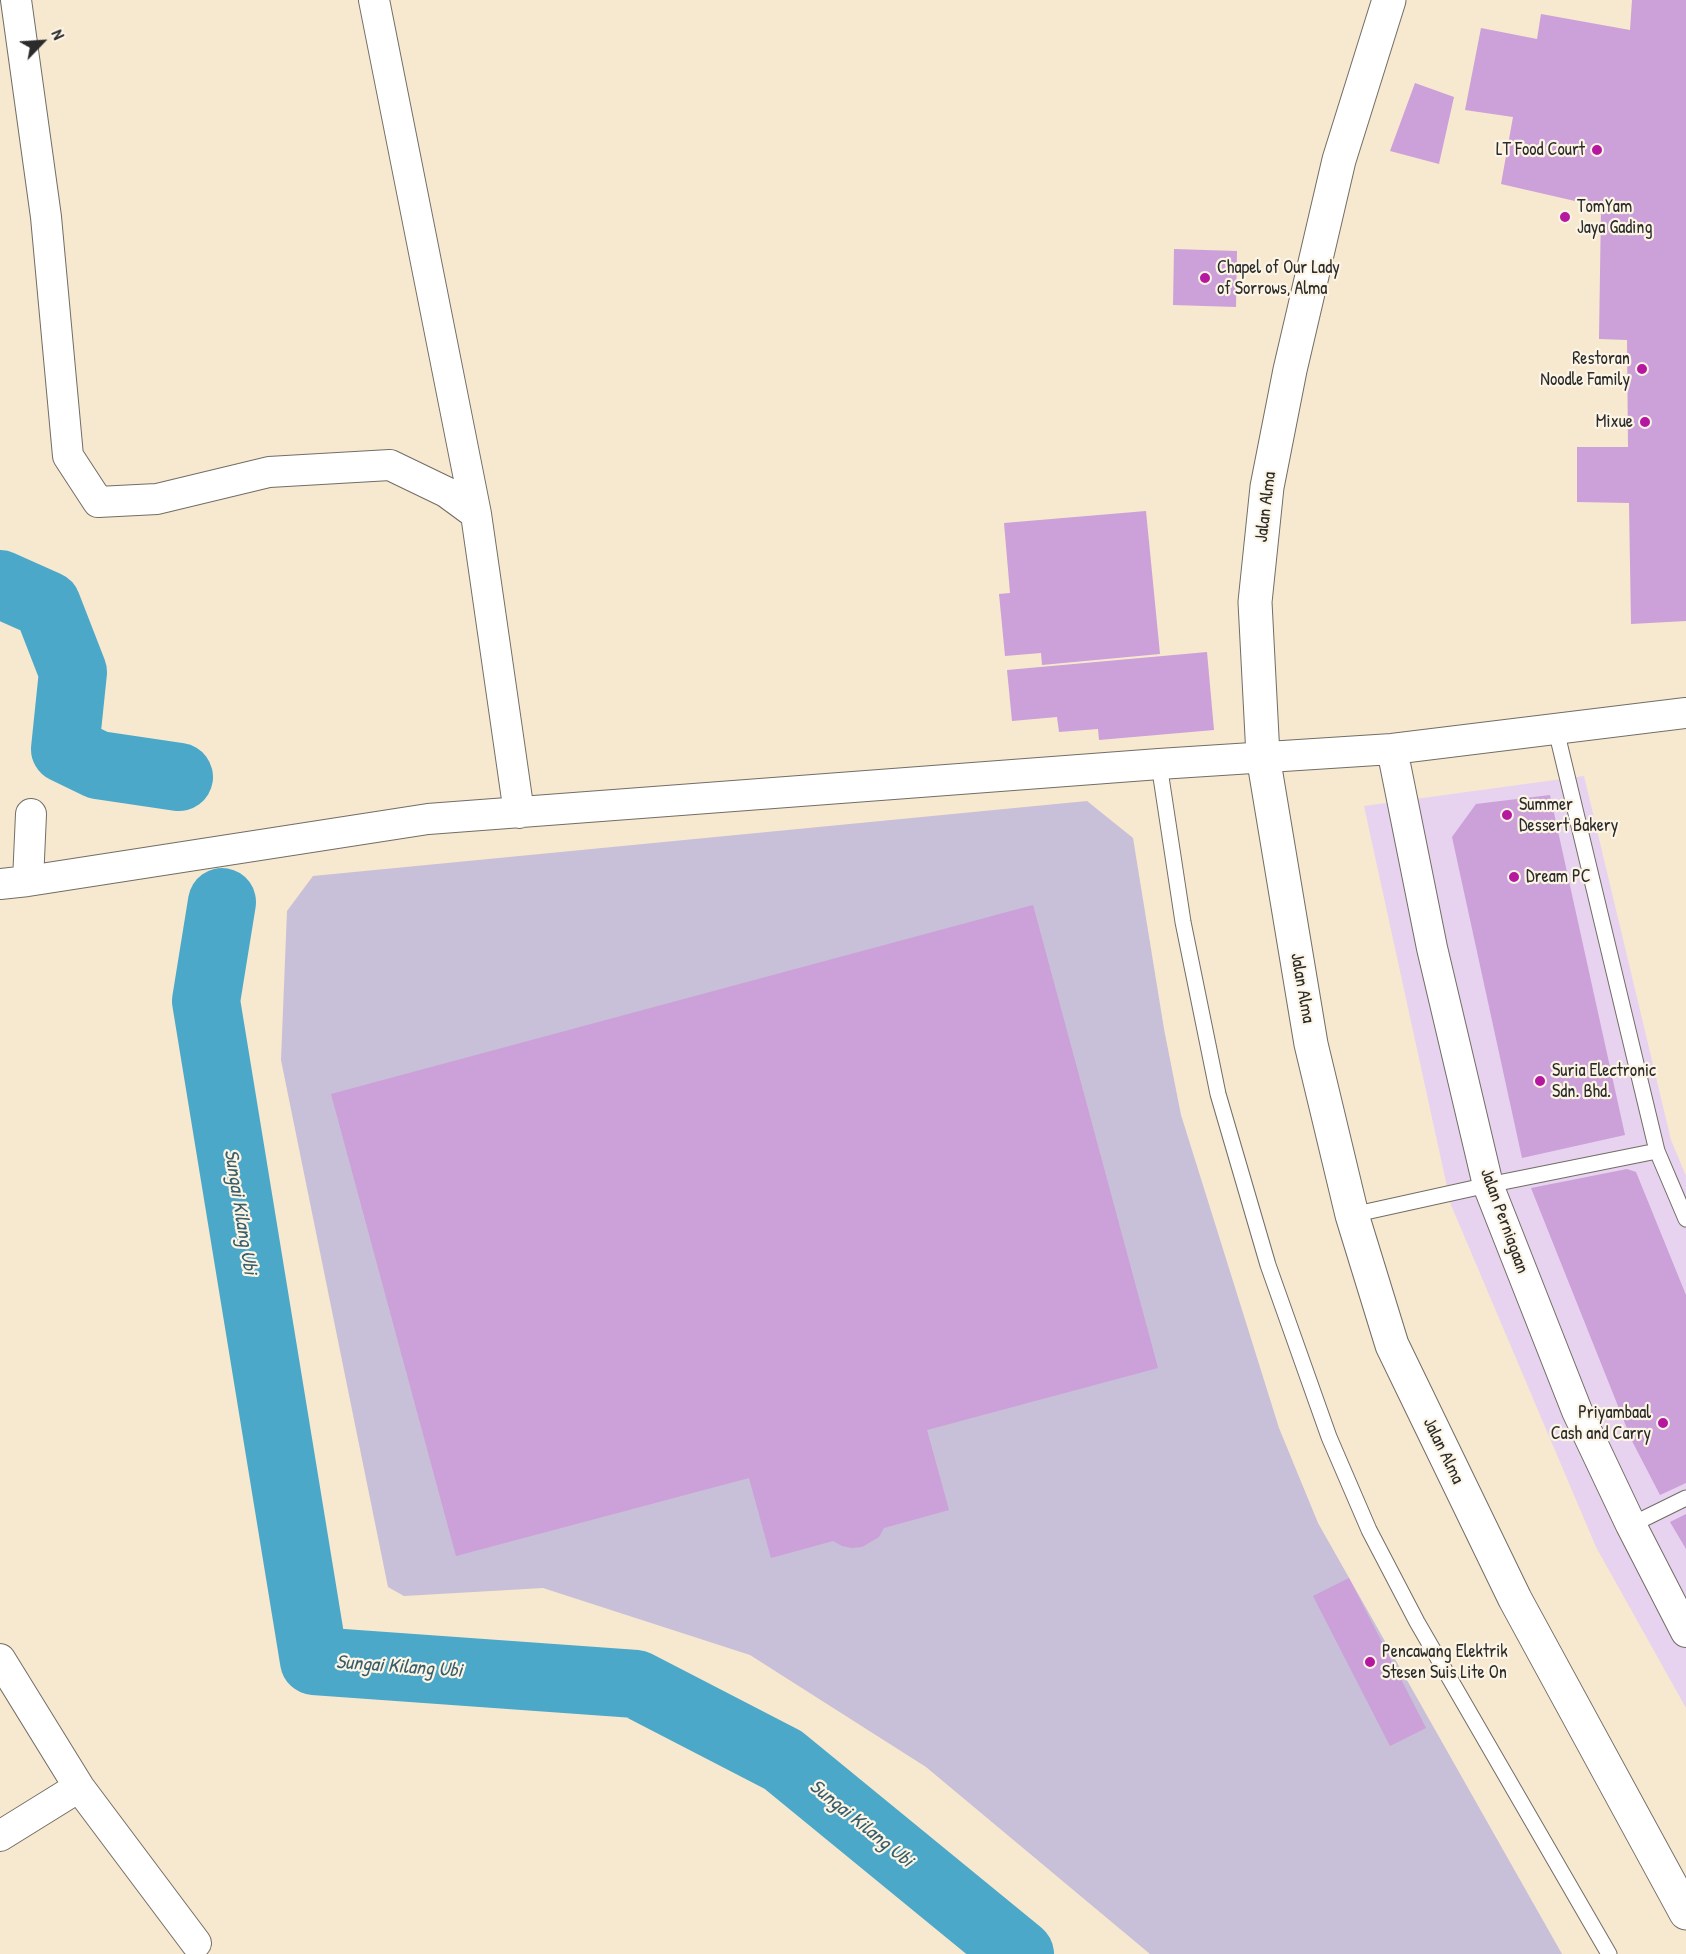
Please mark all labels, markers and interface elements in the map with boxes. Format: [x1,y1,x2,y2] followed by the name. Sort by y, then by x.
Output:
[12,12,72,72] north arrow
[47,26,70,43] text: N
[1496,139,1585,161] place label: LT Food Court
[1590,143,1604,157] marker: LT Food Court
[1577,196,1652,238] place label: TomYam Jaya Gading
[1558,210,1572,224] marker: TomYam Jaya Gading
[1217,257,1340,300] place label: Chapel of Our Lady of Sorrows, Alma
[1198,271,1212,285] marker: Chapel of Our Lady of Sorrows, Alma
[1540,348,1630,391] place label: Restoran Noodle Family
[1635,362,1649,376] marker: Restoran Noodle Family
[1596,411,1633,433] place label: Mixue
[1638,415,1652,429] marker: Mixue
[1251,471,1281,543] street label: Jalan Alma
[1519,794,1618,836] place label: Summer Dessert Bakery
[1500,808,1514,822] marker: Summer Dessert Bakery
[1526,866,1591,888] place label: Dream PC
[1507,870,1521,884] marker: Dream PC
[1285,951,1319,1025] street label: Jalan Alma
[1552,1060,1656,1102] place label: Suria Electronic Sdn. Bhd.
[1533,1074,1547,1088] marker: Suria Electronic Sdn. Bhd.
[218,1148,262,1276] water label: Sungai Kilang Ubi
[1475,1166,1533,1276] street label: Jalan Perniagaan
[1551,1402,1651,1444] place label: Priyambaal Cash and Carry
[1418,1414,1468,1488] street label: Jalan Alma
[1656,1416,1670,1430] marker: Priyambaal Cash and Carry
[1382,1641,1508,1684] place label: Pencawang Elektrik Stesen Suis Lite On
[335,1651,463,1683] water label: Sungai Kilang Ubi
[1363,1655,1377,1669] marker: Pencawang Elektrik Stesen Suis Lite On
[804,1775,918,1873] water label: Sungai Kilang Ubi

